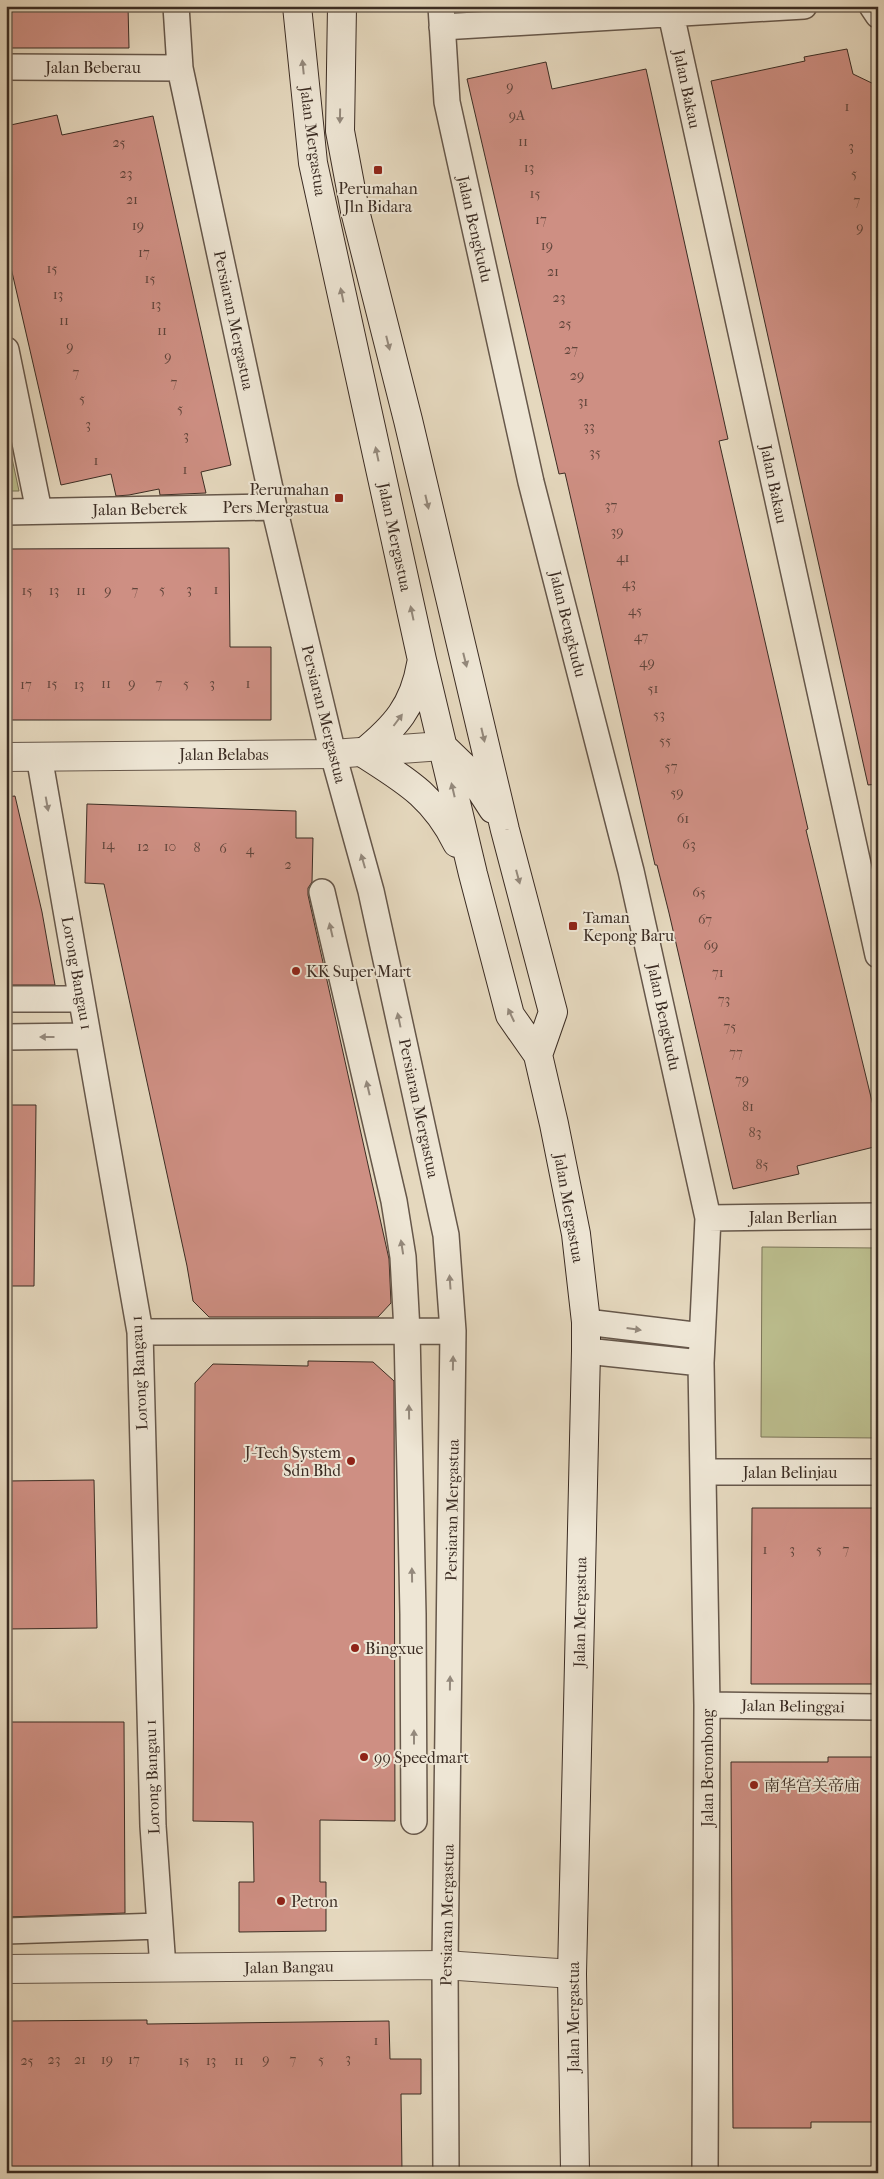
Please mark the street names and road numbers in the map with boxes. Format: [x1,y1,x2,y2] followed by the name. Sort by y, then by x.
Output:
[669,46,705,130] street label: Jalan Bakau
[43,58,141,77] street label: Jalan Beberau
[296,83,330,198] street label: Jalan Mergastua
[453,172,496,284] street label: Jalan Bengkudu
[210,249,258,392] street label: Persiaran Mergastua
[756,441,792,525] street label: Jalan Bakau
[374,479,416,594] street label: Jalan Mergastua
[90,499,188,519] street label: Jalan Beberek
[545,567,590,679] street label: Jalan Bengkudu
[298,643,351,786] street label: Persiaran Mergastua
[177,745,269,764] street label: Jalan Belabas
[58,915,96,1031] street label: Lorong Bangau 1
[643,960,685,1072] street label: Jalan Bengkudu
[395,1037,443,1180] street label: Persiaran Mergastua
[550,1150,588,1265] street label: Jalan Mergastua
[747,1208,838,1227] street label: Jalan Berlian
[127,1315,151,1431] street label: Lorong Bangau 1
[441,1438,463,1581] street label: Persiaran Mergastua
[741,1463,837,1482] street label: Jalan Belinjau
[570,1556,590,1670] street label: Jalan Mergastua
[739,1696,845,1716] street label: Jalan Belinggai
[698,1708,717,1829] street label: Jalan Berombong
[141,1719,163,1835] street label: Lorong Bangau 1
[436,1843,458,1986] street label: Persiaran Mergastua
[242,1957,334,1977] street label: Jalan Bangau
[564,1961,583,2074] street label: Jalan Mergastua

